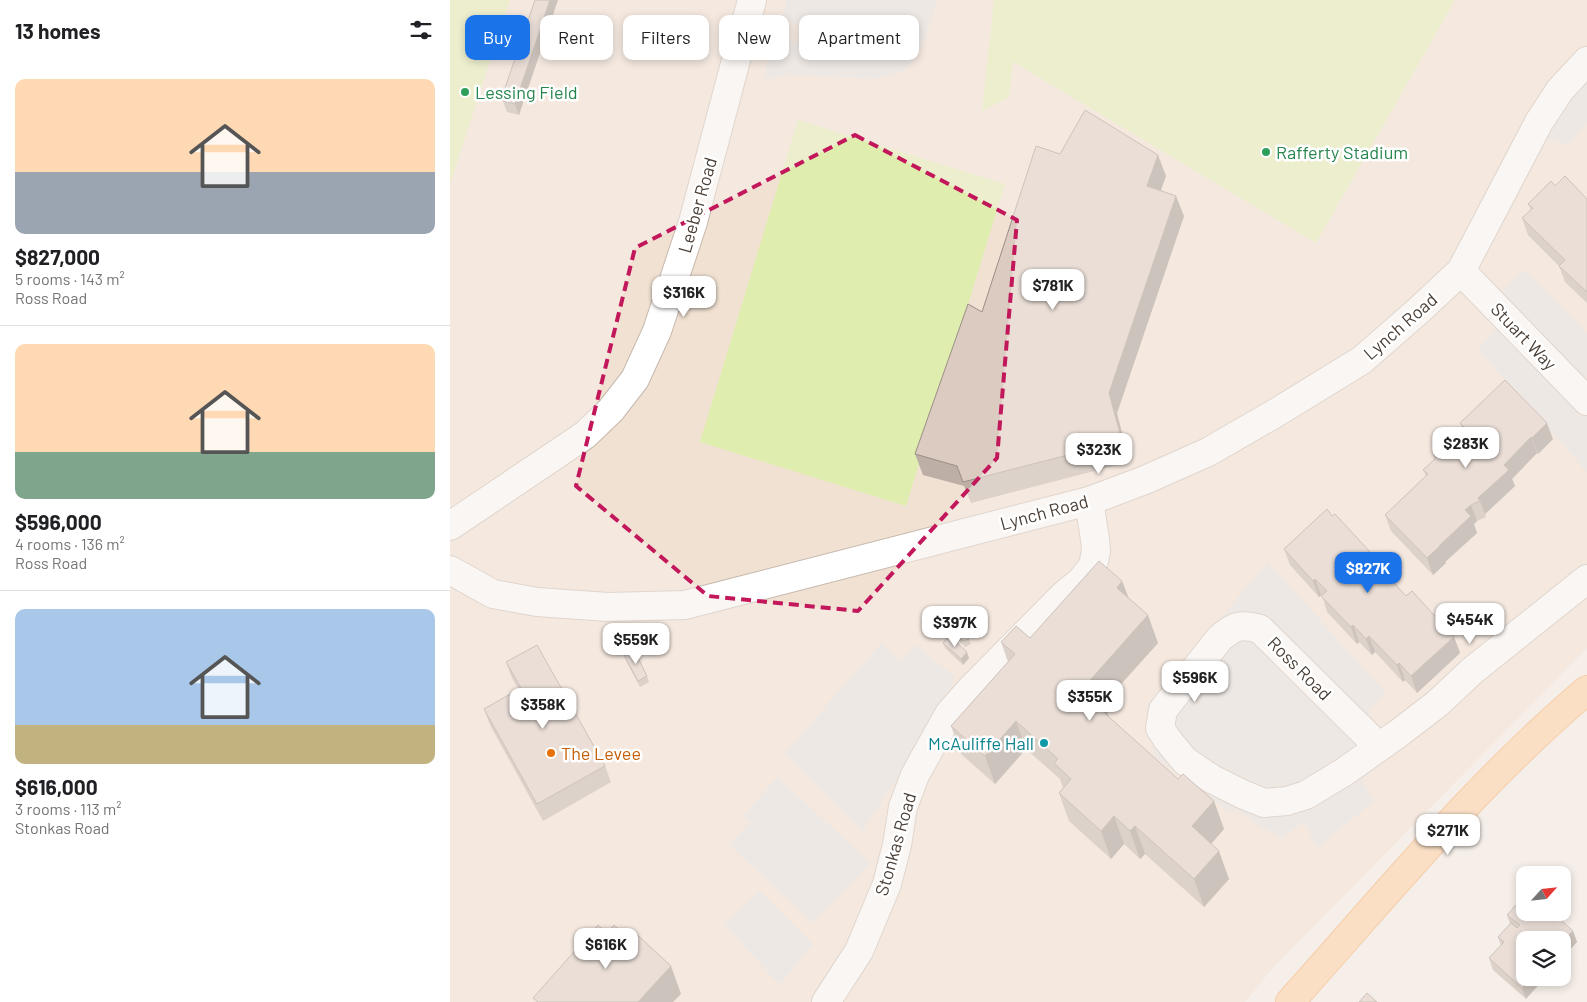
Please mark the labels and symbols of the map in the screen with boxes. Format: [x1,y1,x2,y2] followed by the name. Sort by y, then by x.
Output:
[475,81,578,103] place label: Lessing Field
[459,86,471,98] marker: Lessing Field
[1276,141,1408,163] place label: Rafferty Stadium
[1260,146,1272,158] marker: Rafferty Stadium
[673,155,721,255] street label: Leeber Road
[1018,268,1088,311] pin: $781K
[649,276,719,318] pin: $316K
[1359,288,1441,364] street label: Lynch Road
[1486,298,1562,374] street label: Stuart Way
[1431,426,1501,469] pin: $283K
[1064,432,1134,475] pin: $323K
[998,490,1090,534] street label: Lynch Road
[1333,552,1403,594] pin: $827K
[1435,602,1505,645] pin: $454K
[920,606,990,648] pin: $397K
[601,622,671,665] pin: $559K
[1264,632,1336,704] street label: Ross Road
[1160,660,1230,703] pin: $596K
[1055,680,1125,722] pin: $355K
[508,688,578,730] pin: $358K
[928,732,1034,754] place label: McAuliffe Hall
[1038,737,1050,749] marker: McAuliffe Hall
[561,742,641,764] place label: The Levee
[545,747,557,759] marker: The Levee
[870,790,920,898] street label: Stonkas Road
[1413,814,1483,856] pin: $271K
[1516,866,1571,921] north arrow
[571,928,641,970] pin: $616K

